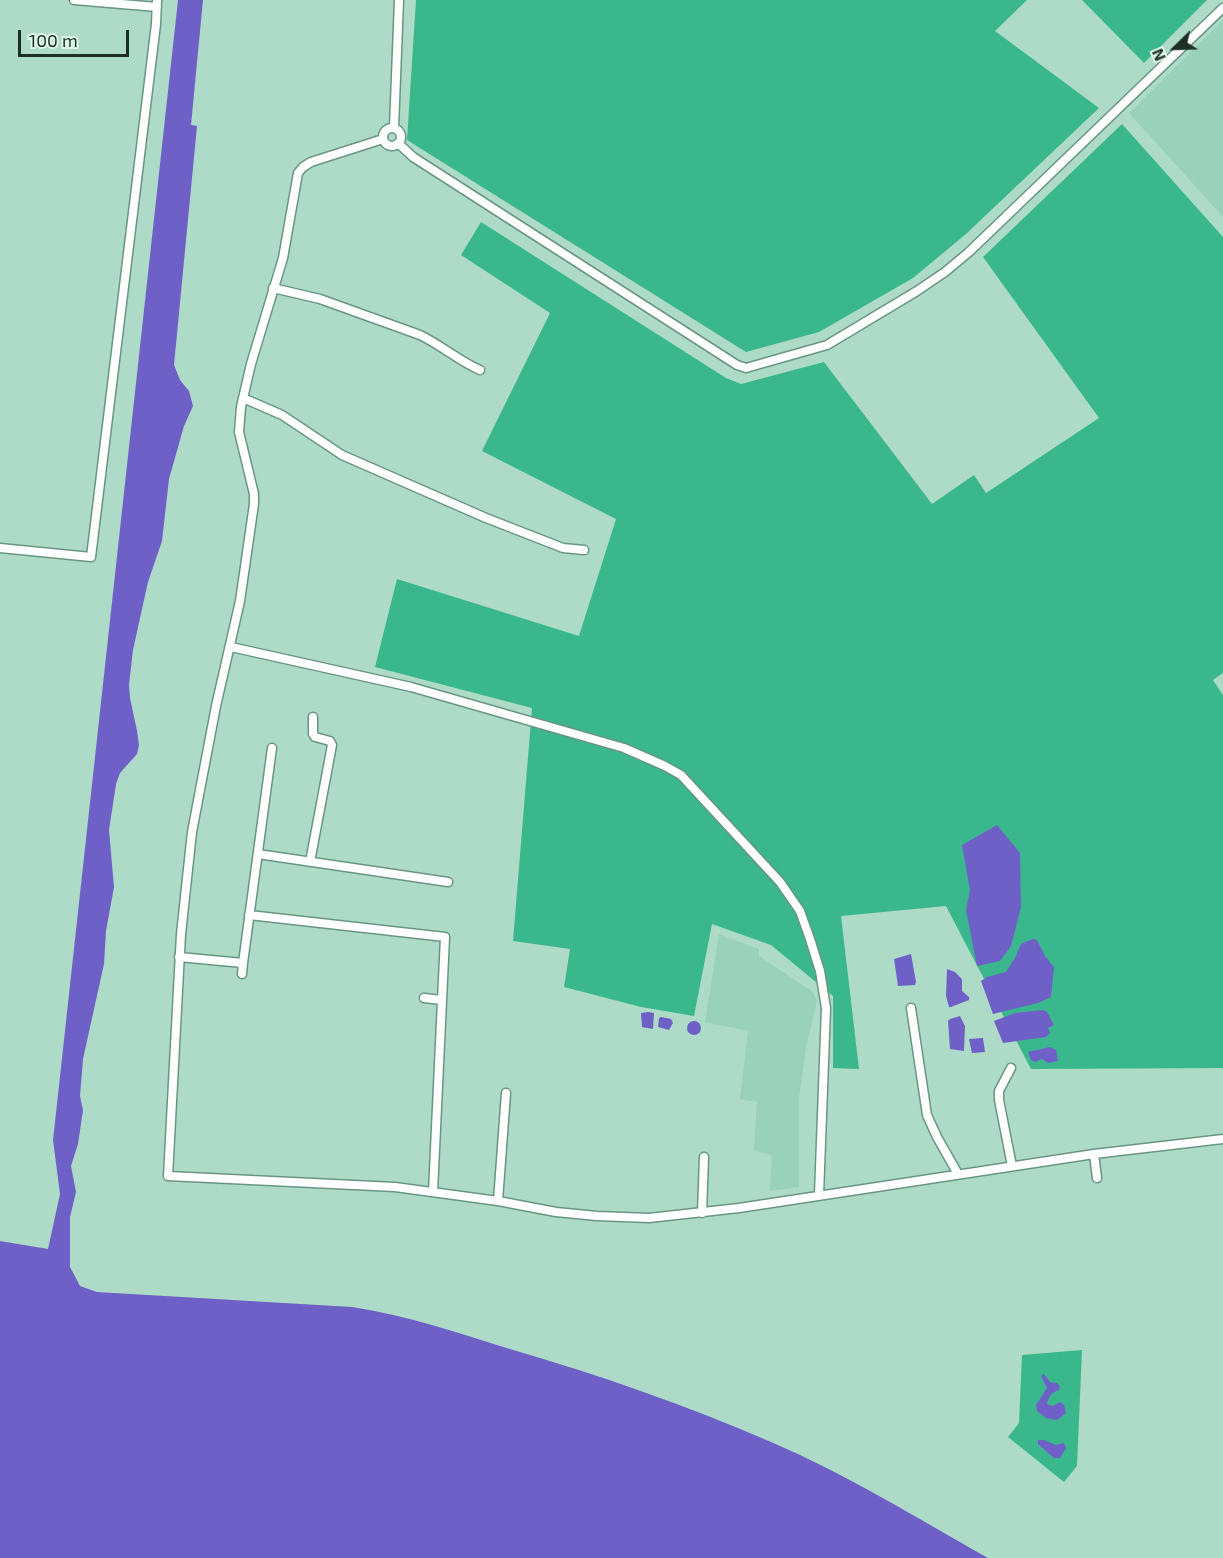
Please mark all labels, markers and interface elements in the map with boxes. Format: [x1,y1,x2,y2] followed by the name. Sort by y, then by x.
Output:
[21,18,132,56] scale bar
[1145,18,1205,78] north arrow
[29,29,78,51] text: 100 m
[1147,46,1169,64] text: N

